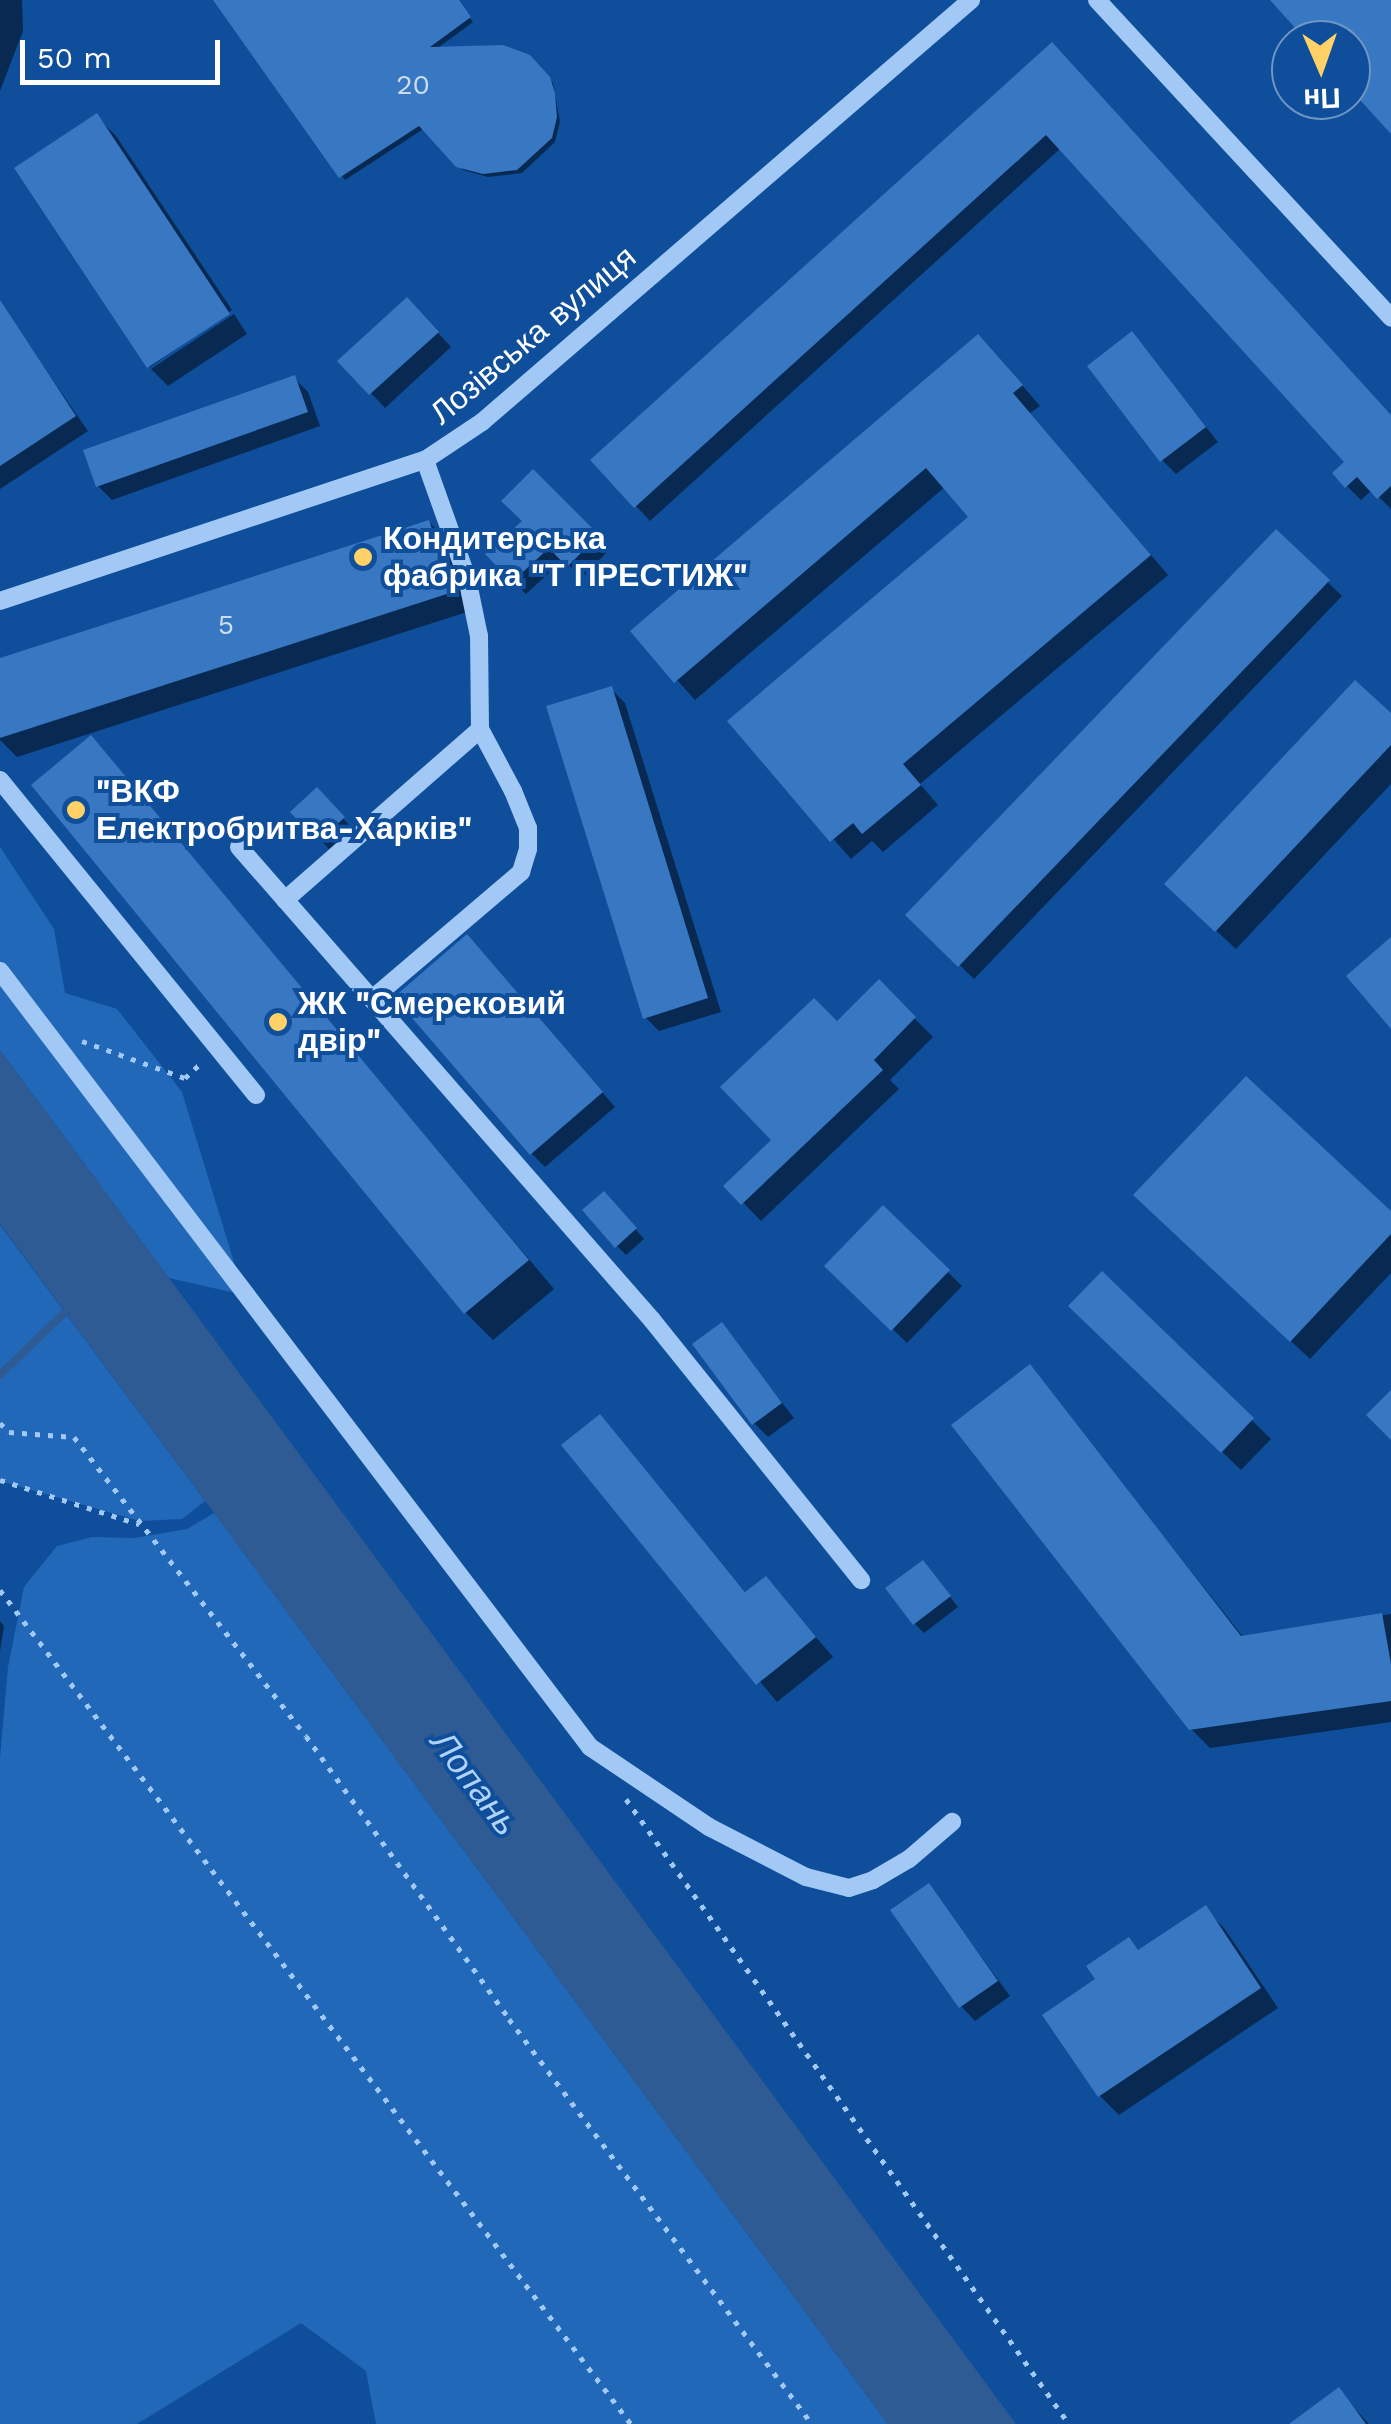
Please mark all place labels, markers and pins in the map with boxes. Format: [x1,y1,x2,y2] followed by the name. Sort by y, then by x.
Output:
[383,520,748,595] place label: Кондитерська фабрика "Т ПРЕСТИЖ"
[352,546,374,568] marker: Кондитерська фабрика "Т ПРЕСТИЖ"
[96,773,472,848] place label: "ВКФ Електробритва-Харків"
[65,799,87,821] marker: "ВКФ Електробритва-Харків"
[298,985,566,1060] place label: ЖК "Смерековий двір"
[267,1011,289,1033] marker: ЖК "Смерековий двір"

